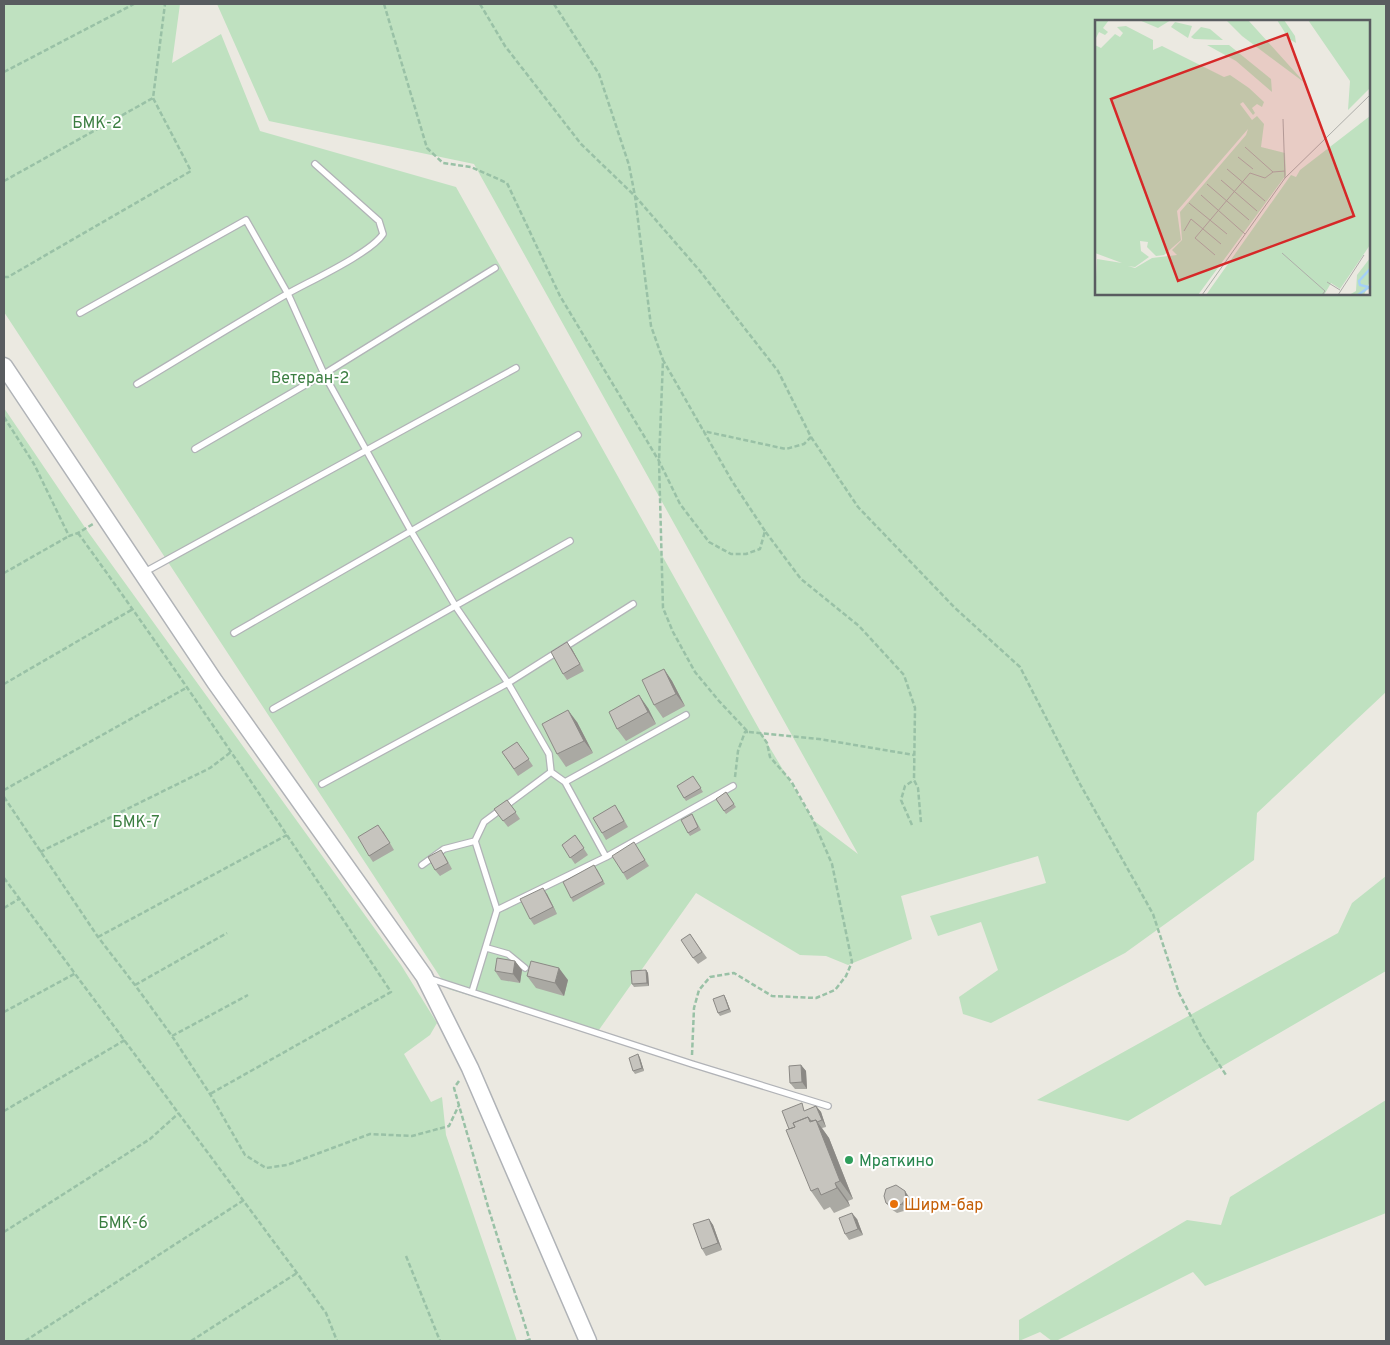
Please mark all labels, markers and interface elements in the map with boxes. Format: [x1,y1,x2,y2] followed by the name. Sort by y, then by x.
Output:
[1095,20,1370,295] inset map
[72,114,122,134] park label: БМК-2
[271,369,349,389] park label: Ветеран-2
[112,813,160,833] park label: БМК-7
[859,1152,934,1172] place label: Мраткино
[843,1154,855,1166] marker: Мраткино
[904,1196,983,1216] place label: Ширм-бар
[888,1198,900,1210] marker: Ширм-бар
[98,1214,148,1234] park label: БМК-6

